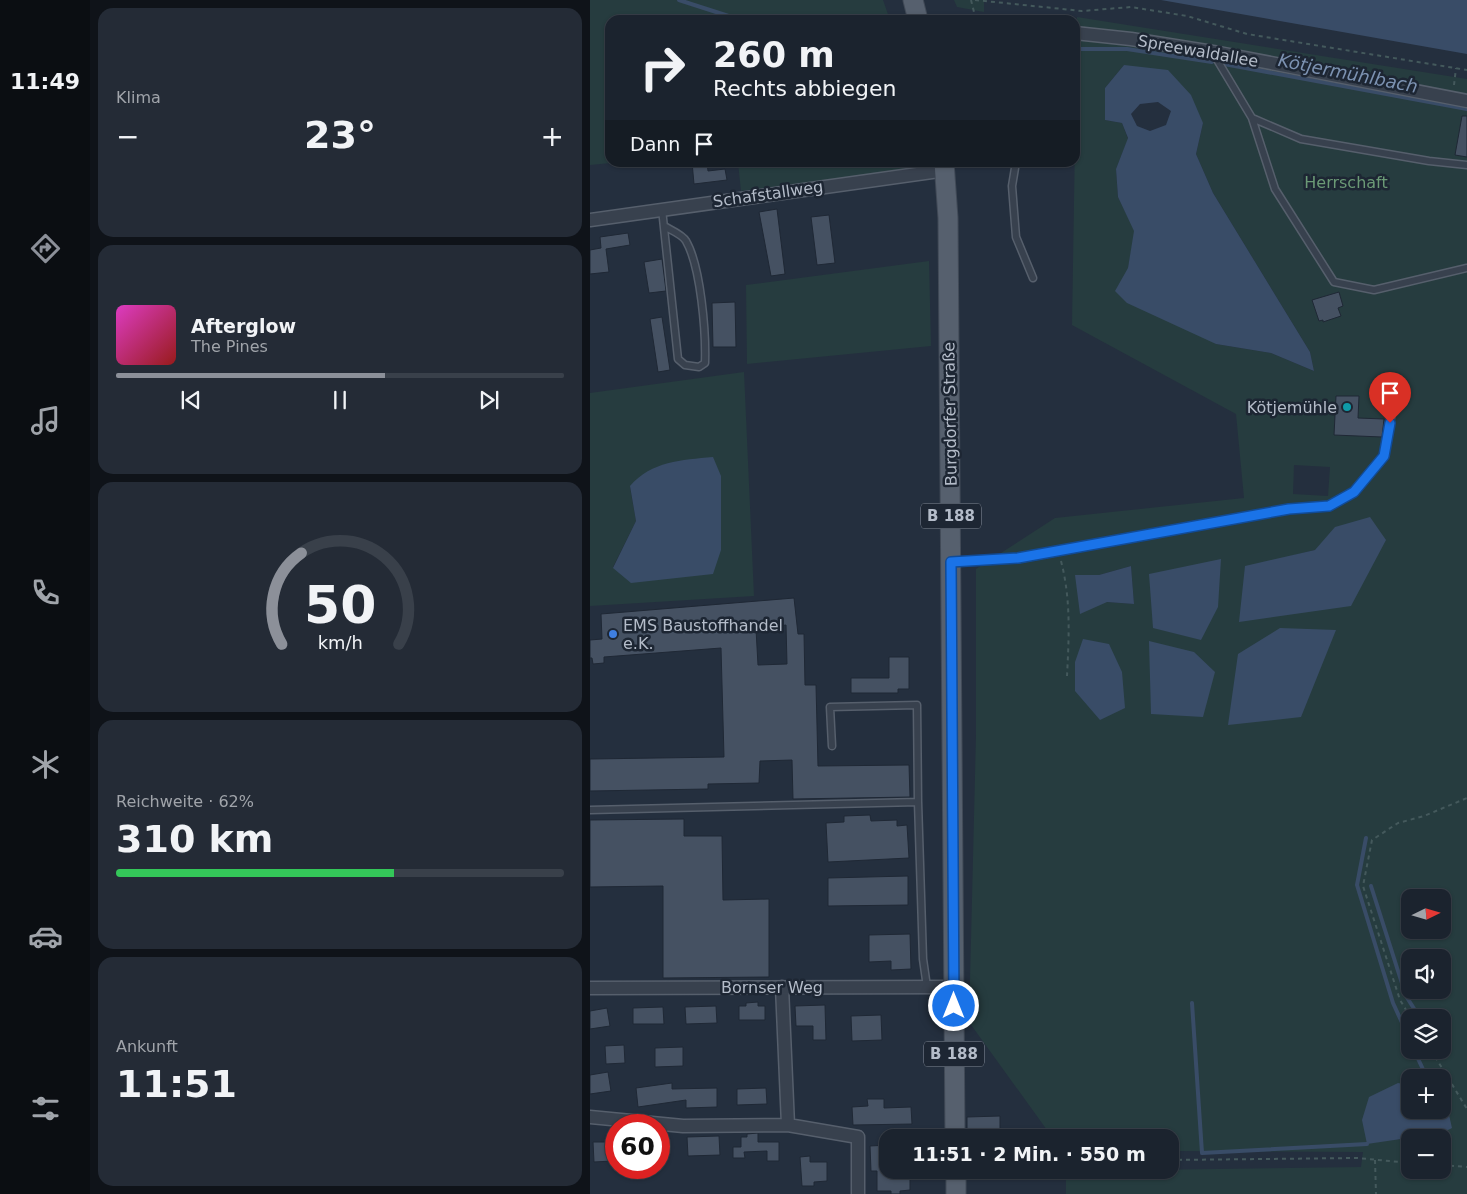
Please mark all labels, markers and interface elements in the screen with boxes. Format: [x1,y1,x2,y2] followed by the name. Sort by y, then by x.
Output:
[1136,31,1260,71] street label: Spreewaldallee
[630,35,695,100] icon: right
[713,35,835,75] text: 260 m
[1276,49,1420,97] water label: Kötjermühlbach
[10,69,80,94] text: 11:49
[713,76,896,101] text: Rechts abbiegen
[116,88,161,107] text: Klima
[304,113,376,157] text: 23°
[116,120,139,153] text: −
[541,120,564,153] text: +
[690,130,718,158] icon: arrive
[630,133,680,155] text: Dann
[1304,173,1388,192] park label: Herrschaft
[712,177,824,211] street label: Schafstallweg
[28,231,63,266] icon: directions
[191,315,296,337] text: Afterglow
[191,337,268,356] text: The Pines
[939,342,961,486] street label: Burgdorfer Straße
[1369,372,1411,423] pin
[1376,379,1404,407] icon: arrive
[177,386,205,414] icon: previous
[326,386,354,414] icon: pause
[475,386,503,414] icon: next
[1247,398,1337,417] place label: Kötjemühle
[1341,401,1353,413] marker: Kötjemühle
[28,403,63,438] icon: music
[921,504,981,528] road number: B 188
[28,575,63,610] icon: phone
[304,575,376,635] text: 50
[623,616,783,653] place label: EMS Baustoffhandel e.K.
[607,628,619,640] marker: EMS Baustoffhandel e.K.
[317,632,363,653] text: km/h
[28,747,63,782] icon: climate
[116,792,254,811] text: Reichweite · 62%
[116,817,273,861] text: 310 km
[1401,889,1451,939] north arrow
[1401,889,1451,1179] map controls
[28,919,63,954] icon: car
[1401,949,1451,999] button: sound
[721,978,823,997] street label: Bornser Weg
[927,979,979,1031] position arrow
[1401,1009,1451,1059] button: layers
[116,1037,178,1056] text: Ankunft
[924,1042,984,1066] road number: B 188
[116,1062,237,1106] text: 11:51
[1401,1069,1451,1119] button: +
[28,1091,63,1126] icon: filters
[605,1114,670,1179] speed limit sign: 60
[1401,1129,1451,1179] button: −
[912,1143,1146,1165] text: 11:51 · 2 Min. · 550 m

